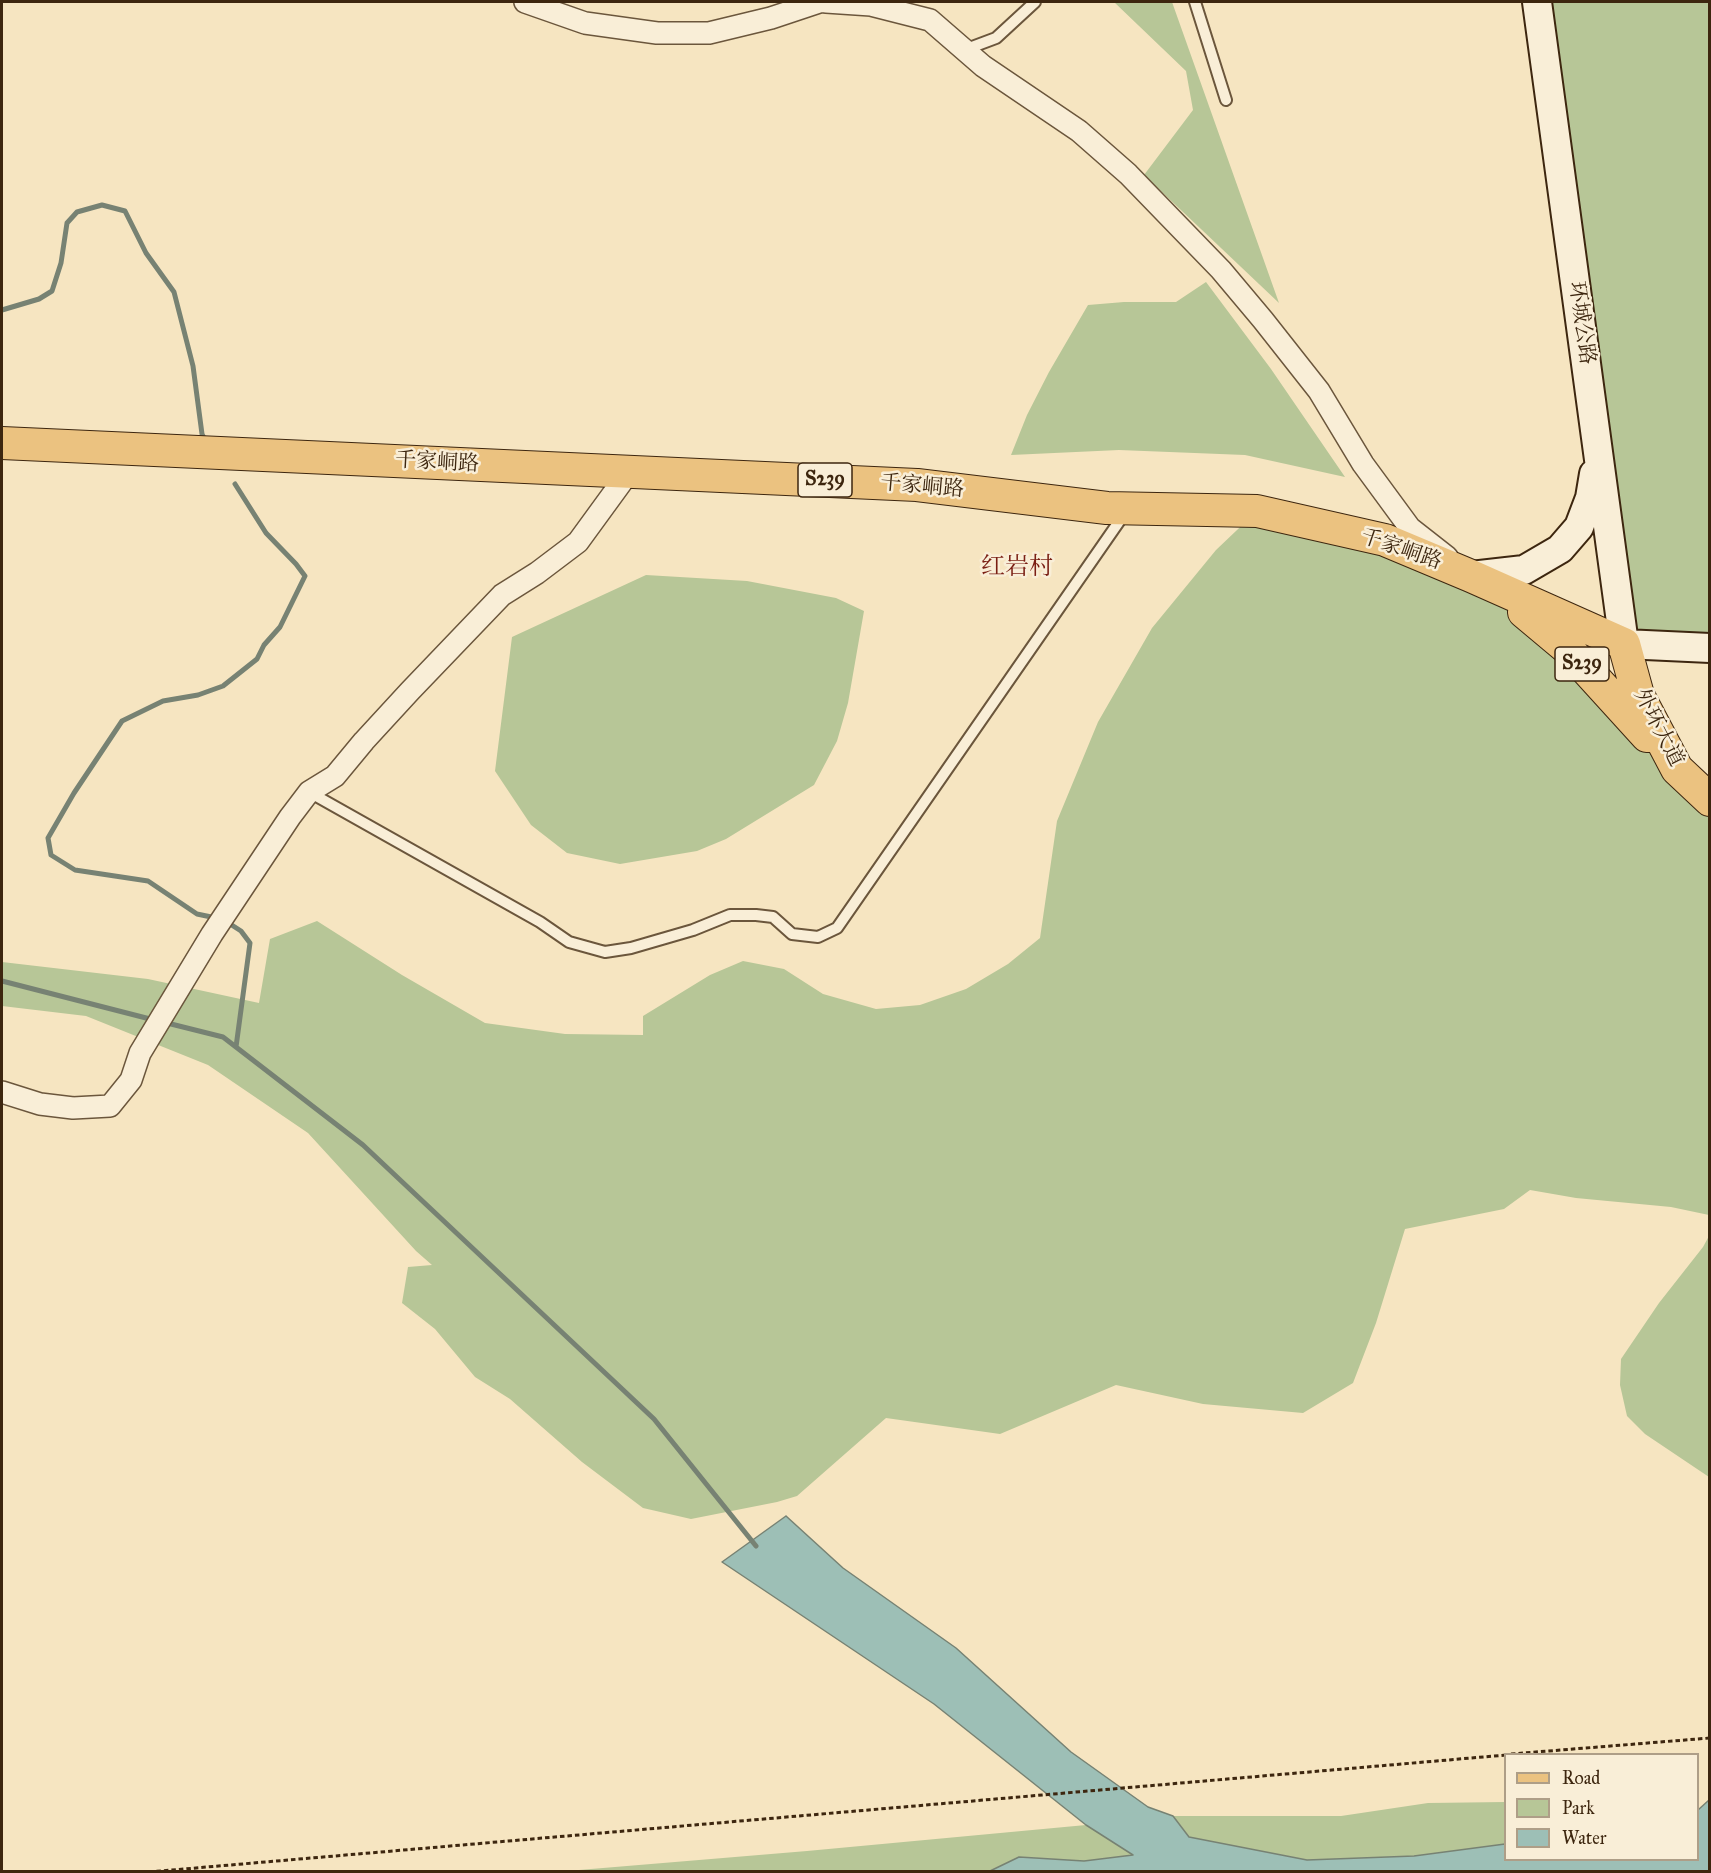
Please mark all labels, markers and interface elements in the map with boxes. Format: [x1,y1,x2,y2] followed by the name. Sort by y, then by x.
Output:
[1563,280,1599,366] street label: 环城公路
[394,448,480,478] street label: 千家峒路
[798,463,852,497] road number: S239
[879,471,965,503] street label: 千家峒路
[1357,524,1445,576] street label: 千家峒路
[981,554,1053,582] district label: 红岩村
[1555,647,1609,681] road number: S239
[1628,685,1688,771] street label: 外环大道
[1504,1753,1699,1861] legend
[1562,1767,1600,1789] text: Road
[1562,1797,1595,1819] text: Park
[1562,1827,1606,1849] text: Water

